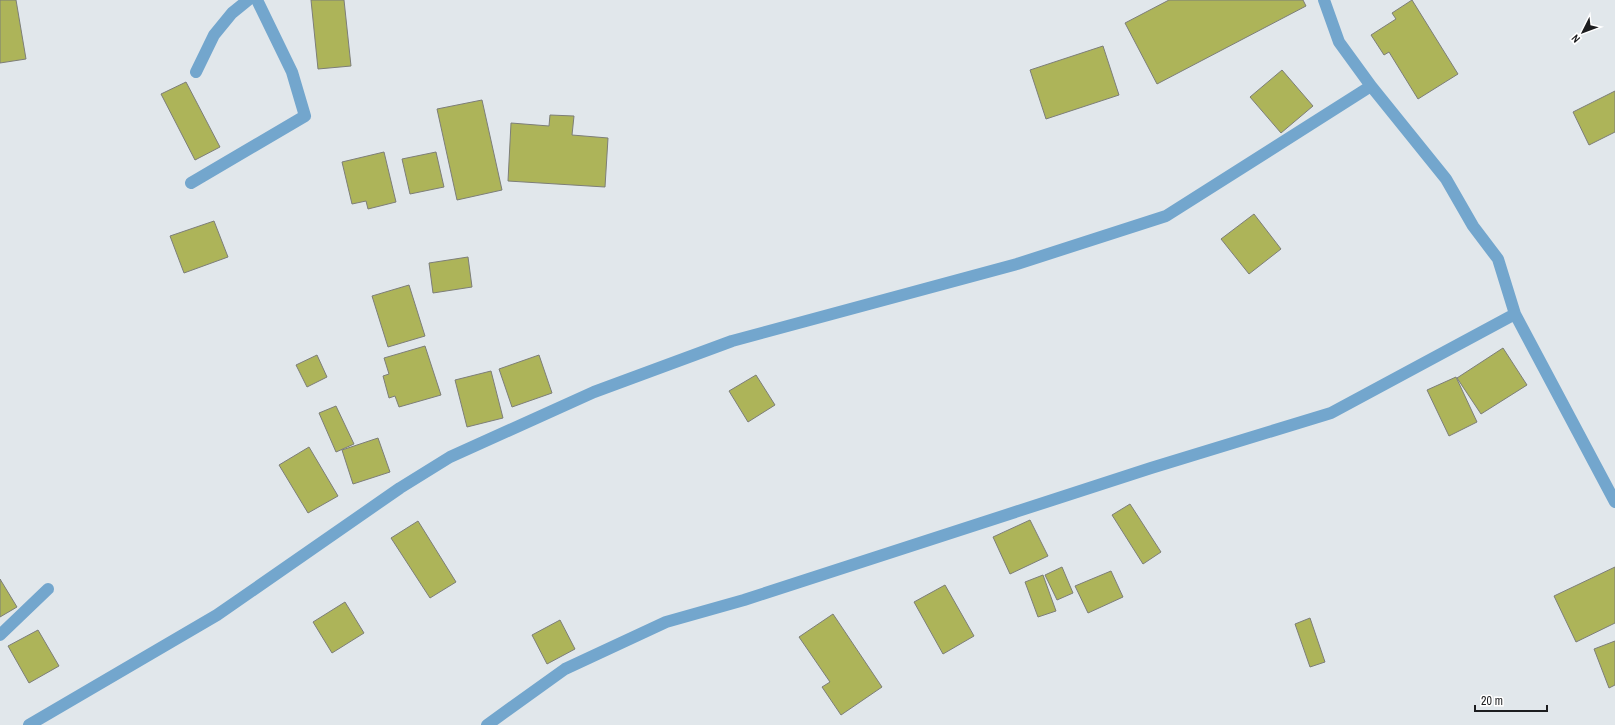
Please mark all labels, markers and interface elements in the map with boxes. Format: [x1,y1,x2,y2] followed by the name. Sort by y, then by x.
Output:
[1563,12,1603,52] north arrow
[1568,32,1583,46] text: N
[1475,687,1547,713] scale bar
[1481,693,1503,709] text: 20 m

